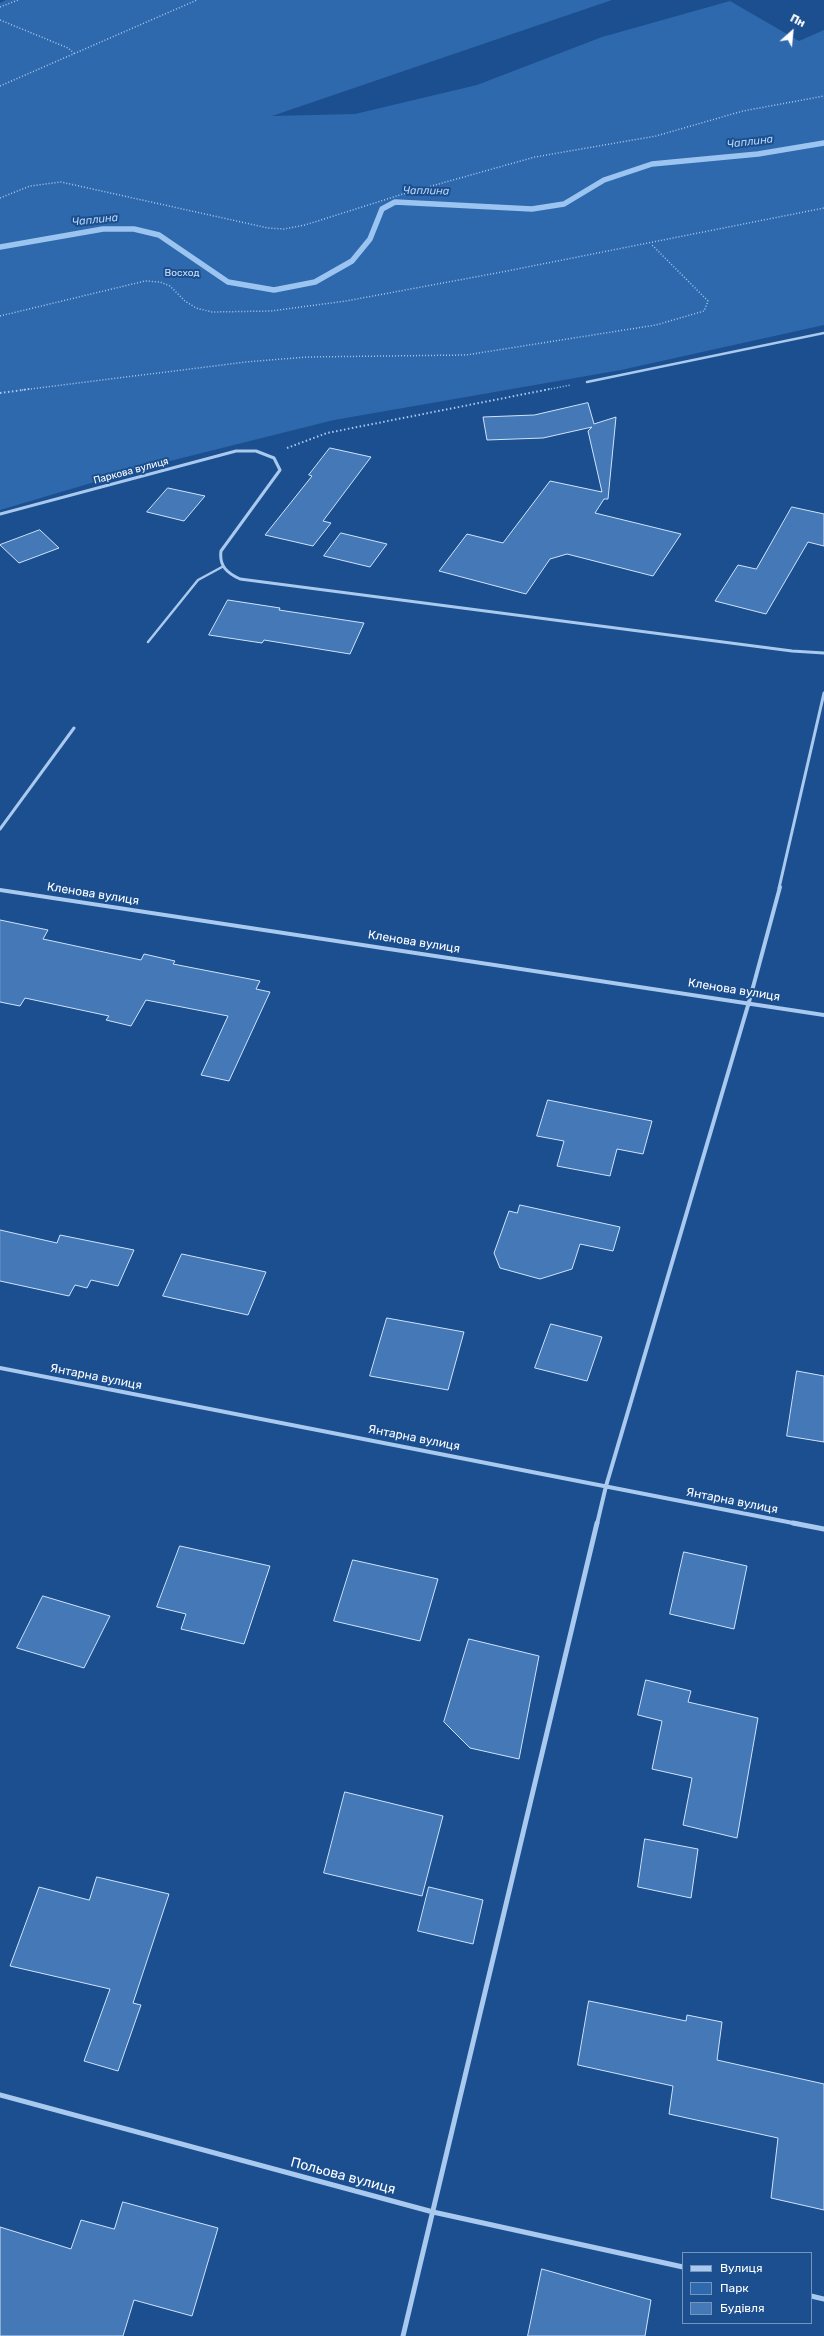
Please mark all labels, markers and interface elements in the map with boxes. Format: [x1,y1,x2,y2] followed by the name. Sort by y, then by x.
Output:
[772,12,812,52] north arrow
[788,12,807,30] text: Пн
[726,133,774,151] water label: Чаплина
[403,184,449,198] water label: Чаплина
[71,211,119,229] water label: Чаплина
[164,267,200,279] park label: Восход
[92,455,170,487] street label: Паркова вулиця
[46,880,140,908] street label: Кленова вулиця
[367,928,461,956] street label: Кленова вулиця
[687,976,781,1004] street label: Кленова вулиця
[49,1361,143,1393] street label: Янтарна вулиця
[367,1422,461,1454] street label: Янтарна вулиця
[685,1485,779,1517] street label: Янтарна вулиця
[289,2154,397,2198] street label: Польова вулиця
[682,2252,812,2324] legend
[720,2261,762,2275] text: Вулиця
[720,2281,749,2295] text: Парк
[720,2301,765,2315] text: Будівля

